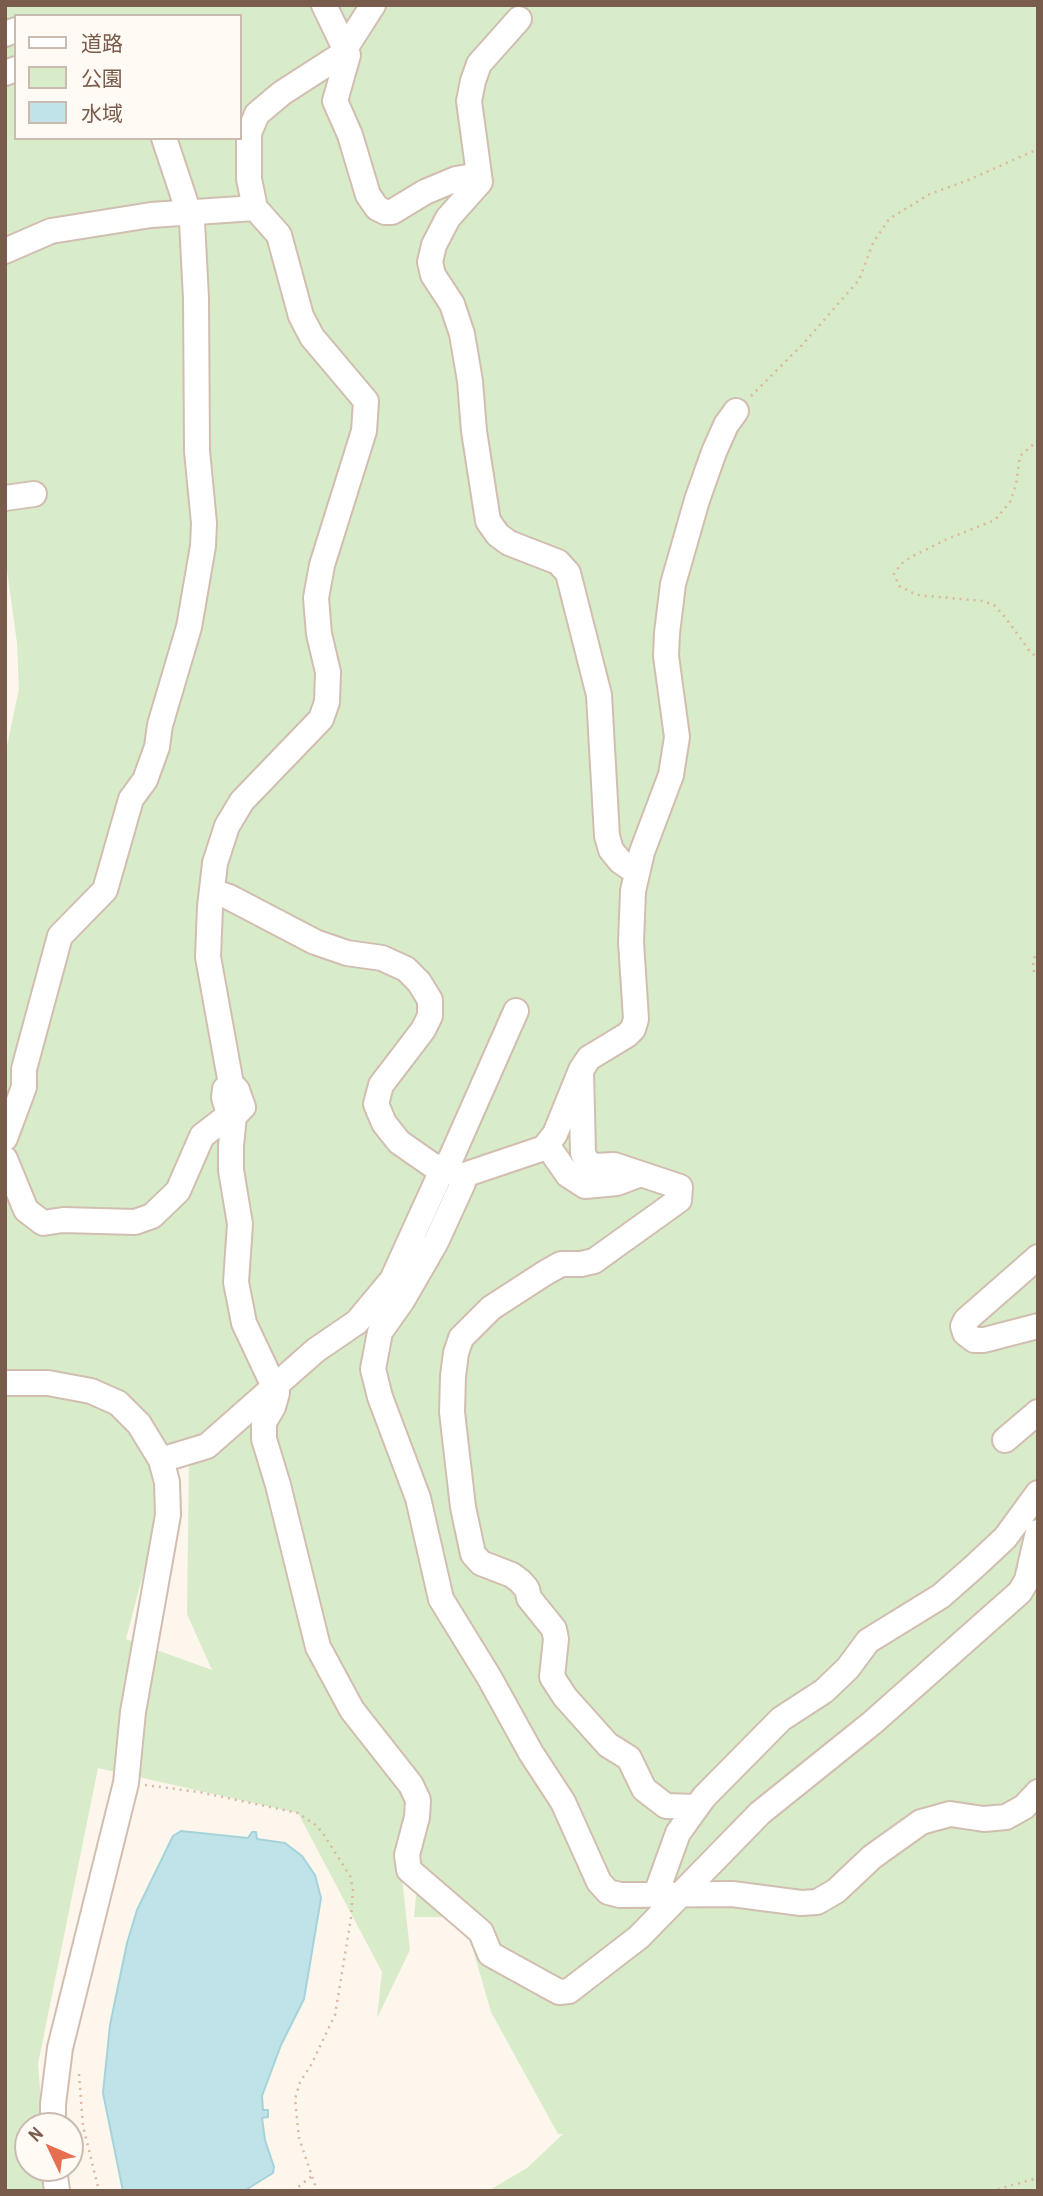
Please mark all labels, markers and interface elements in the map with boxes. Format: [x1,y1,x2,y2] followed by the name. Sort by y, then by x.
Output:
[14,14,242,140] legend
[81,29,123,58] text: 道路
[81,64,123,93] text: 公園
[81,99,123,128] text: 水域
[14,2112,84,2182] north arrow
[22,2121,49,2147] text: N

